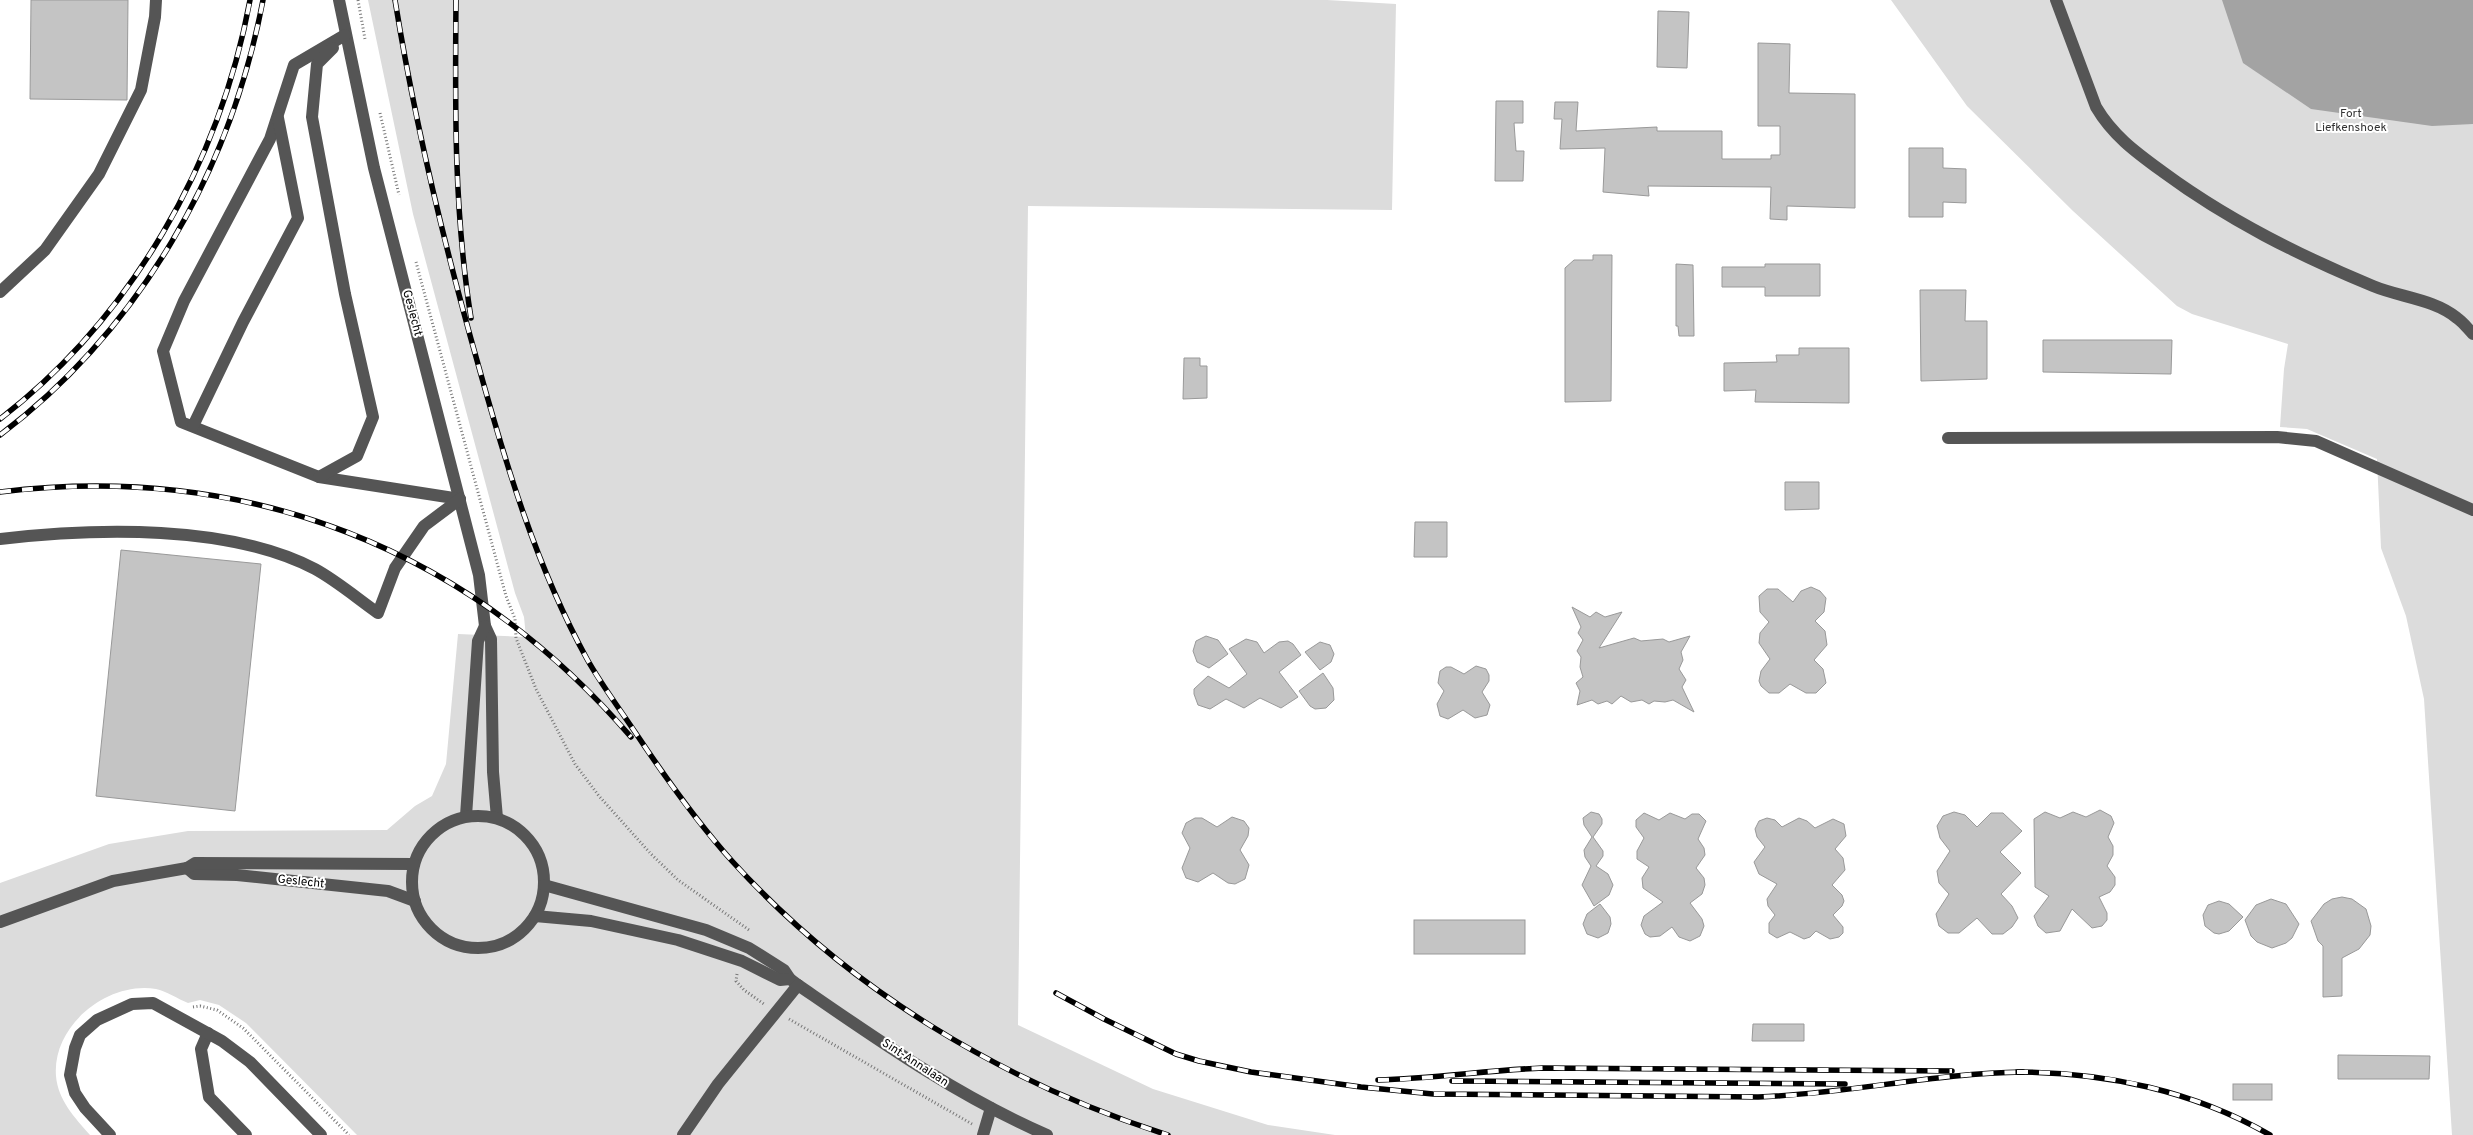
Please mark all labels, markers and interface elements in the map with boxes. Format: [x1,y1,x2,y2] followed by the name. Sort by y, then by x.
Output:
[2315,106,2387,136] park label: Fort Liefkenshoek
[398,288,426,338] street label: Geslecht
[277,872,325,892] street label: Geslecht
[879,1035,951,1091] street label: Sint-Annalaan

